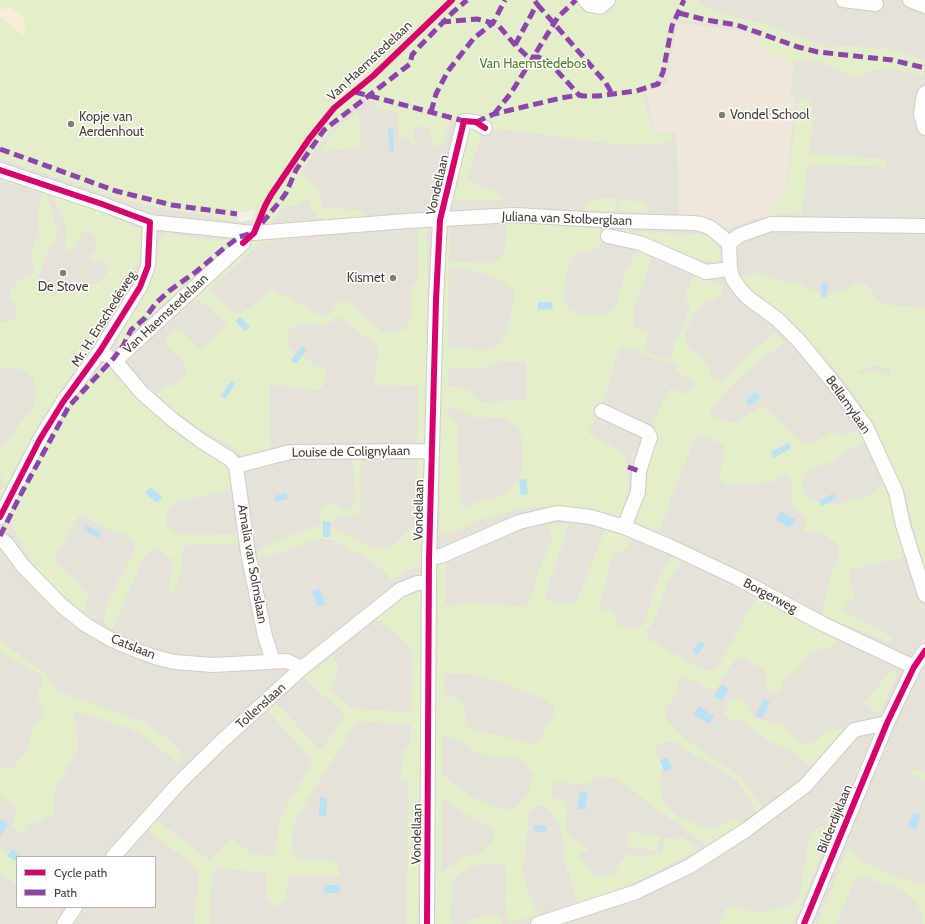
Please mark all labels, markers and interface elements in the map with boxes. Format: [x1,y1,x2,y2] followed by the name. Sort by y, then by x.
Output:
[324,18,416,104] street label: Van Haemstedelaan
[479,56,587,72] park label: Van Haemstedebos
[730,107,809,123] place label: Vondel School
[79,109,144,140] place label: Kopje van Aerdenhout
[717,110,727,120] marker: Vondel School
[66,119,76,129] marker: Kopje van Aerdenhout
[424,153,452,217] street label: Vondellaan
[502,209,632,229] street label: Juliana van Stolberglaan
[58,268,68,278] marker: De Stove
[68,268,140,370] street label: Mr. H. Enschedéweg
[347,270,385,286] place label: Kismet
[120,271,212,357] street label: Van Haemstedelaan
[388,273,398,283] marker: Kismet
[38,279,88,295] place label: De Stove
[822,373,874,437] street label: Bellamylaan
[292,443,410,461] street label: Louise de Colignylaan
[411,479,427,541] street label: Vondellaan
[234,503,270,625] street label: Amalia van Solmslaan
[740,575,800,617] street label: Borgerweg
[108,631,158,663] street label: Catslaan
[233,680,289,732] street label: Tollenslaan
[814,782,856,856] street label: Bilderdijklaan
[409,803,425,865] street label: Vondellaan
[16,856,156,908] legend
[54,865,107,880] text: Cycle path
[54,885,77,900] text: Path

